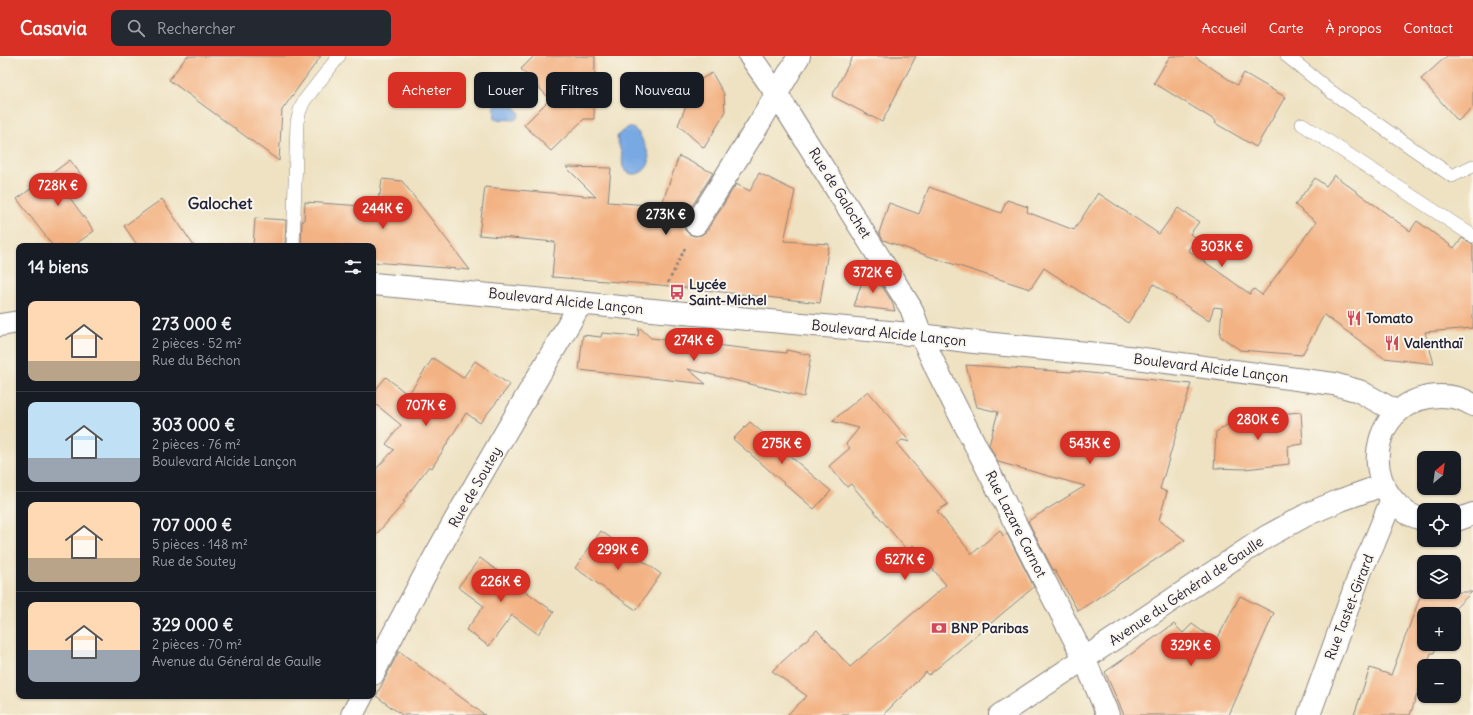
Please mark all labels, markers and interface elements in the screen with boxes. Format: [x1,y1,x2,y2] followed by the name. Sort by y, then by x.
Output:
[111,10,391,46] search box
[20,16,87,40] text: Casavia
[125,17,147,39] icon: search
[157,19,235,38] text: Rechercher
[1202,19,1247,37] text: Accueil
[1269,19,1304,37] text: Carte
[1326,19,1382,37] text: À propos
[1404,19,1453,37] text: Contact
[388,72,466,108] chip: Acheter
[474,72,538,108] chip: Louer
[546,72,612,108] chip: Filtres
[620,72,704,108] chip: Nouveau
[805,144,875,242] street label: Rue de Galochet
[25,173,91,207] pin: 728K €
[38,177,78,194] text: 728K €
[188,193,253,213] district label: Galochet
[350,196,416,230] pin: 244K €
[362,200,404,217] text: 244K €
[633,202,699,236] pin: 273K €
[646,206,686,223] text: 273K €
[1189,234,1255,268] pin: 303K €
[1201,238,1243,255] text: 303K €
[28,256,89,278] text: 14 biens
[342,256,364,278] icon: filters
[840,260,906,294] pin: 372K €
[853,264,893,281] text: 372K €
[689,275,767,309] place label: Lycée Saint-Michel
[668,283,686,301] bus stop icon: Lycée Saint-Michel
[488,284,644,318] street label: Boulevard Alcide Lançon
[1345,309,1363,327] restaurant icon: Tomato
[1366,309,1413,327] place label: Tomato
[152,313,232,335] text: 273 000 €
[811,316,967,350] street label: Boulevard Alcide Lançon
[60,317,108,365] icon: home
[661,328,727,362] pin: 274K €
[674,332,714,349] text: 274K €
[1383,334,1401,352] restaurant icon: Valenthaï
[1404,334,1464,352] place label: Valenthaï
[152,335,242,352] text: 2 pièces · 52 m²
[1133,350,1289,386] street label: Boulevard Alcide Lançon
[152,352,241,369] text: Rue du Béchon
[393,393,459,427] pin: 707K €
[406,397,446,414] text: 707K €
[1225,407,1291,441] pin: 280K €
[1237,411,1279,428] text: 280K €
[152,414,235,436] text: 303 000 €
[60,418,108,466] icon: home
[749,431,815,465] pin: 275K €
[1057,431,1123,465] pin: 543K €
[762,435,802,452] text: 275K €
[1069,435,1111,452] text: 543K €
[152,436,241,453] text: 2 pièces · 76 m²
[445,443,505,531] street label: Rue de Soutey
[1417,451,1461,495] north arrow
[1417,451,1461,703] map controls
[152,453,297,470] text: Boulevard Alcide Lançon
[981,468,1051,581] street label: Rue Lazare Carnot
[1417,503,1461,547] button: locate
[152,514,232,536] text: 707 000 €
[60,518,108,566] icon: home
[1105,533,1267,649] street label: Avenue du Général de Gaulle
[152,536,248,553] text: 5 pièces · 148 m²
[585,537,651,571] pin: 299K €
[597,541,639,558] text: 299K €
[872,547,938,581] pin: 527K €
[885,551,925,568] text: 527K €
[1321,552,1377,662] street label: Rue Tastet-Girard
[152,553,236,570] text: Rue de Soutey
[1417,555,1461,599] button: layers
[468,569,534,603] pin: 226K €
[480,573,522,590] text: 226K €
[1417,607,1461,651] button: +
[152,614,233,636] text: 329 000 €
[60,618,108,666] icon: home
[930,619,948,637] bank icon: BNP Paribas
[951,619,1029,637] place label: BNP Paribas
[1158,633,1224,667] pin: 329K €
[152,636,242,653] text: 2 pièces · 70 m²
[1170,637,1212,654] text: 329K €
[152,653,321,670] text: Avenue du Général de Gaulle
[1417,659,1461,703] button: −

